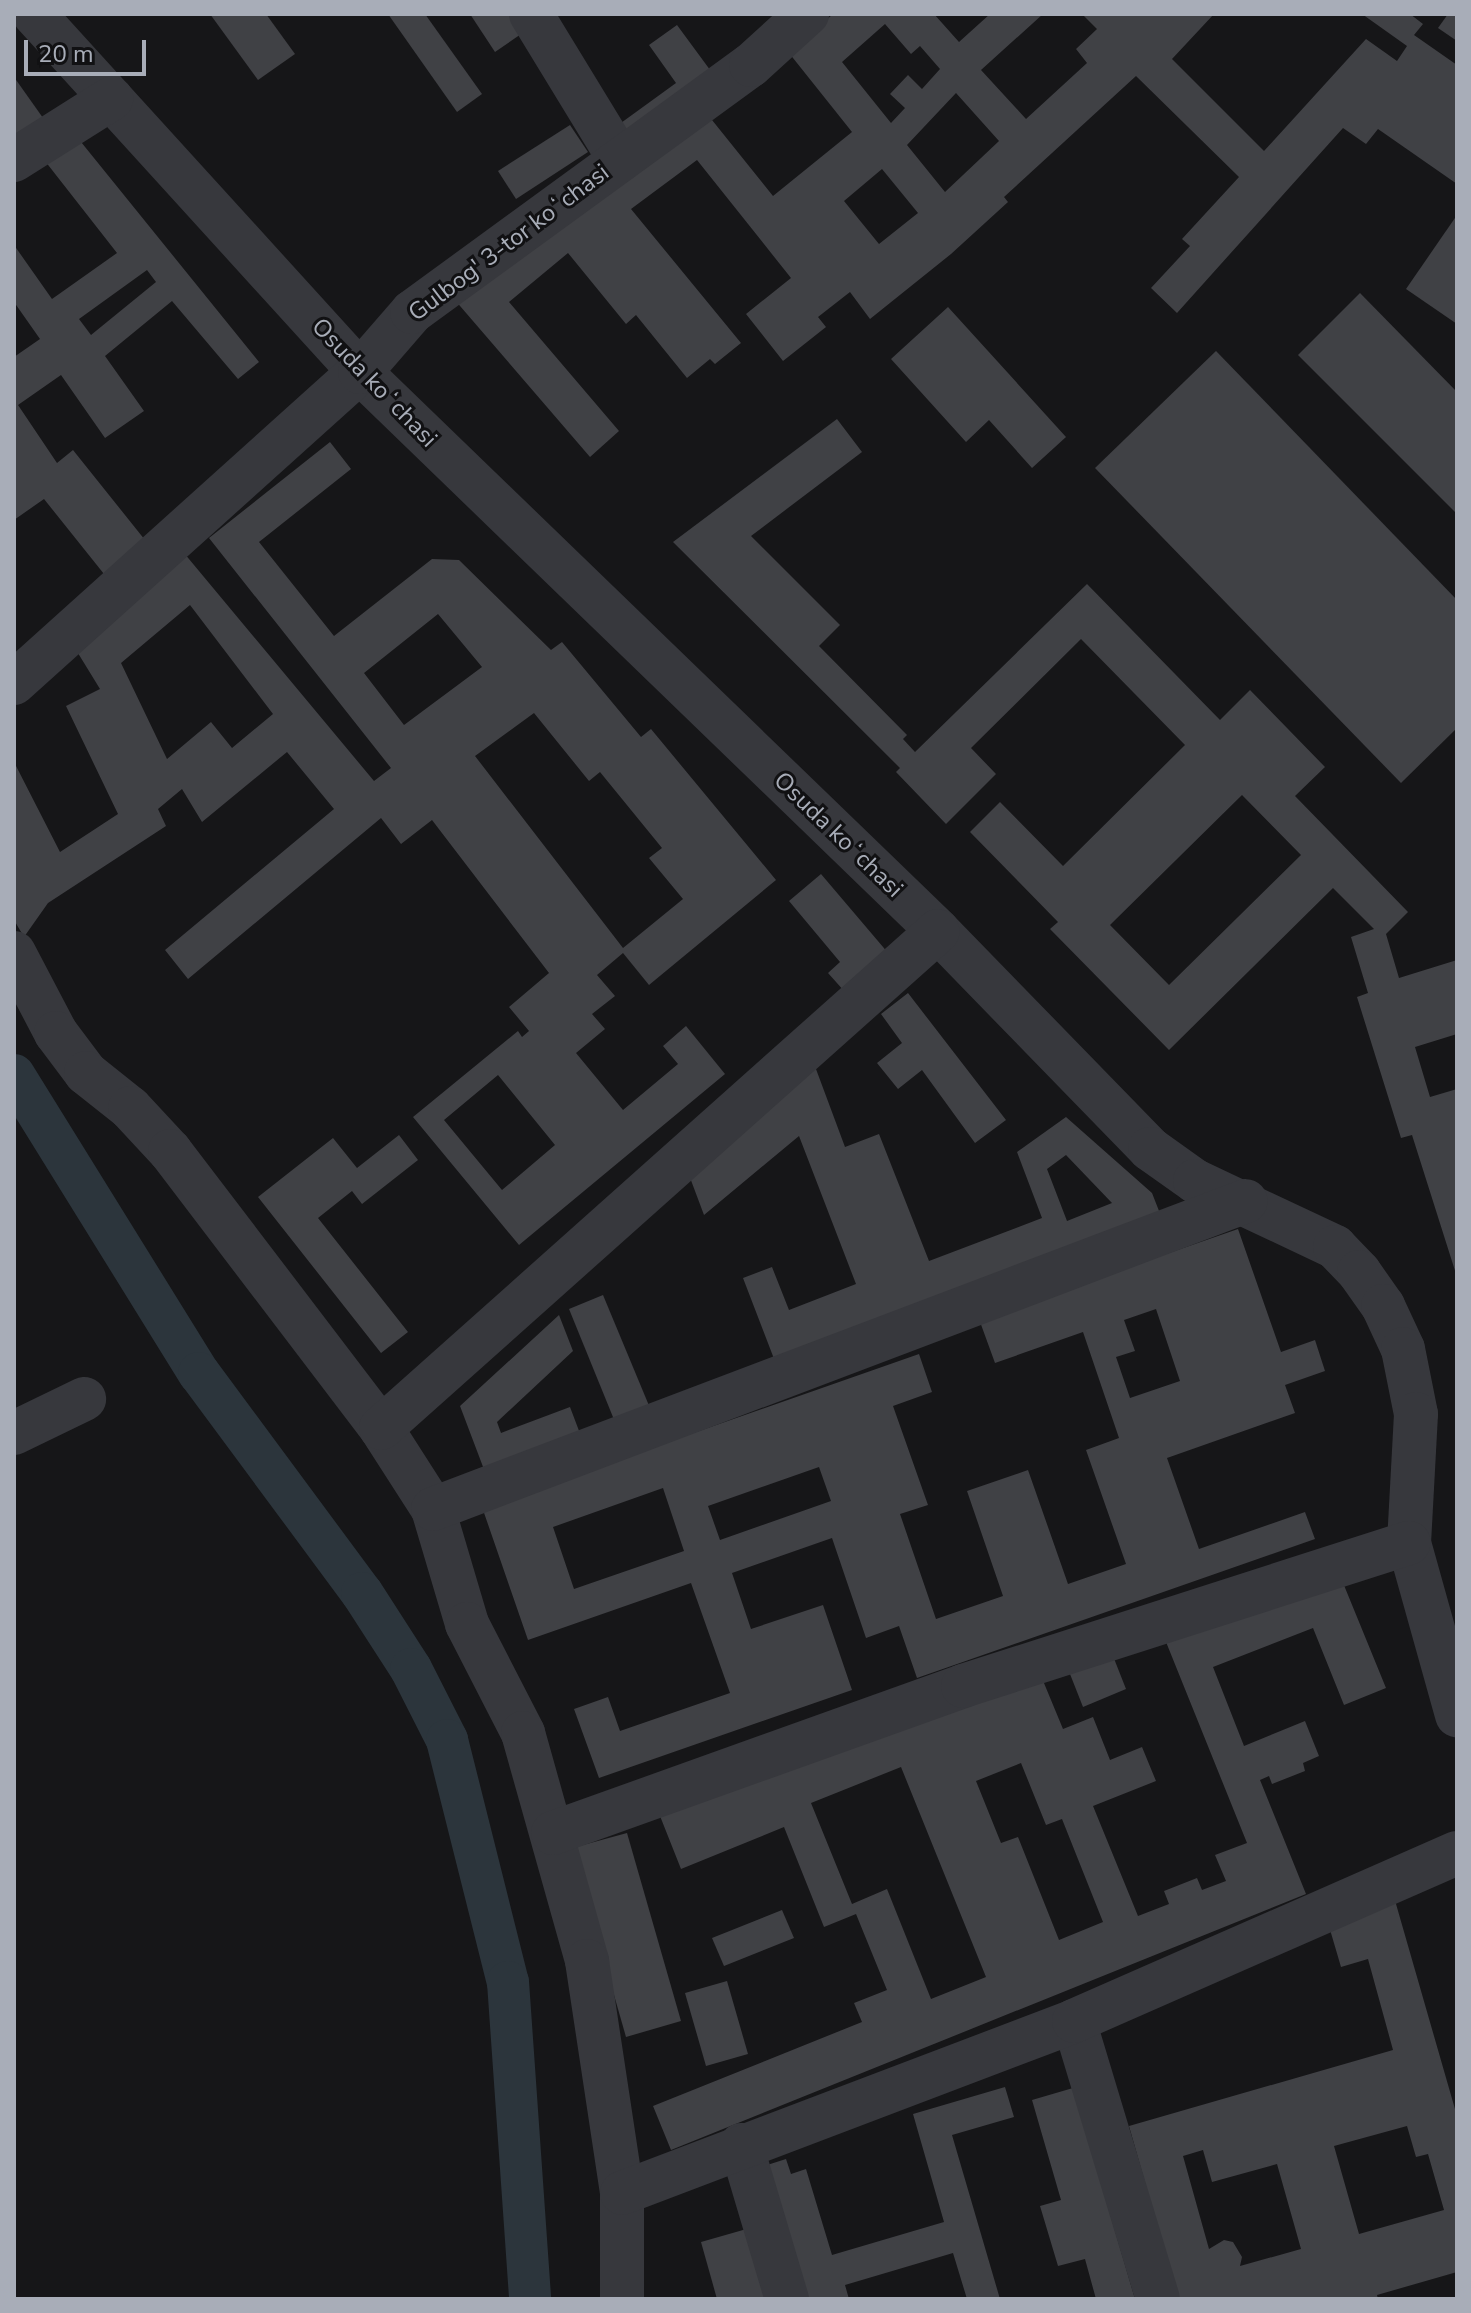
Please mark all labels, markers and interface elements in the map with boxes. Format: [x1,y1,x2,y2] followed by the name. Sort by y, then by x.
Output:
[28,24,150,74] scale bar
[38,38,94,70] text: 20 m
[403,158,615,328] street label: Gulbog' 3-tor koʻchasi
[305,313,443,453] street label: Osuda koʻchasi
[768,766,908,904] street label: Osuda koʻchasi

